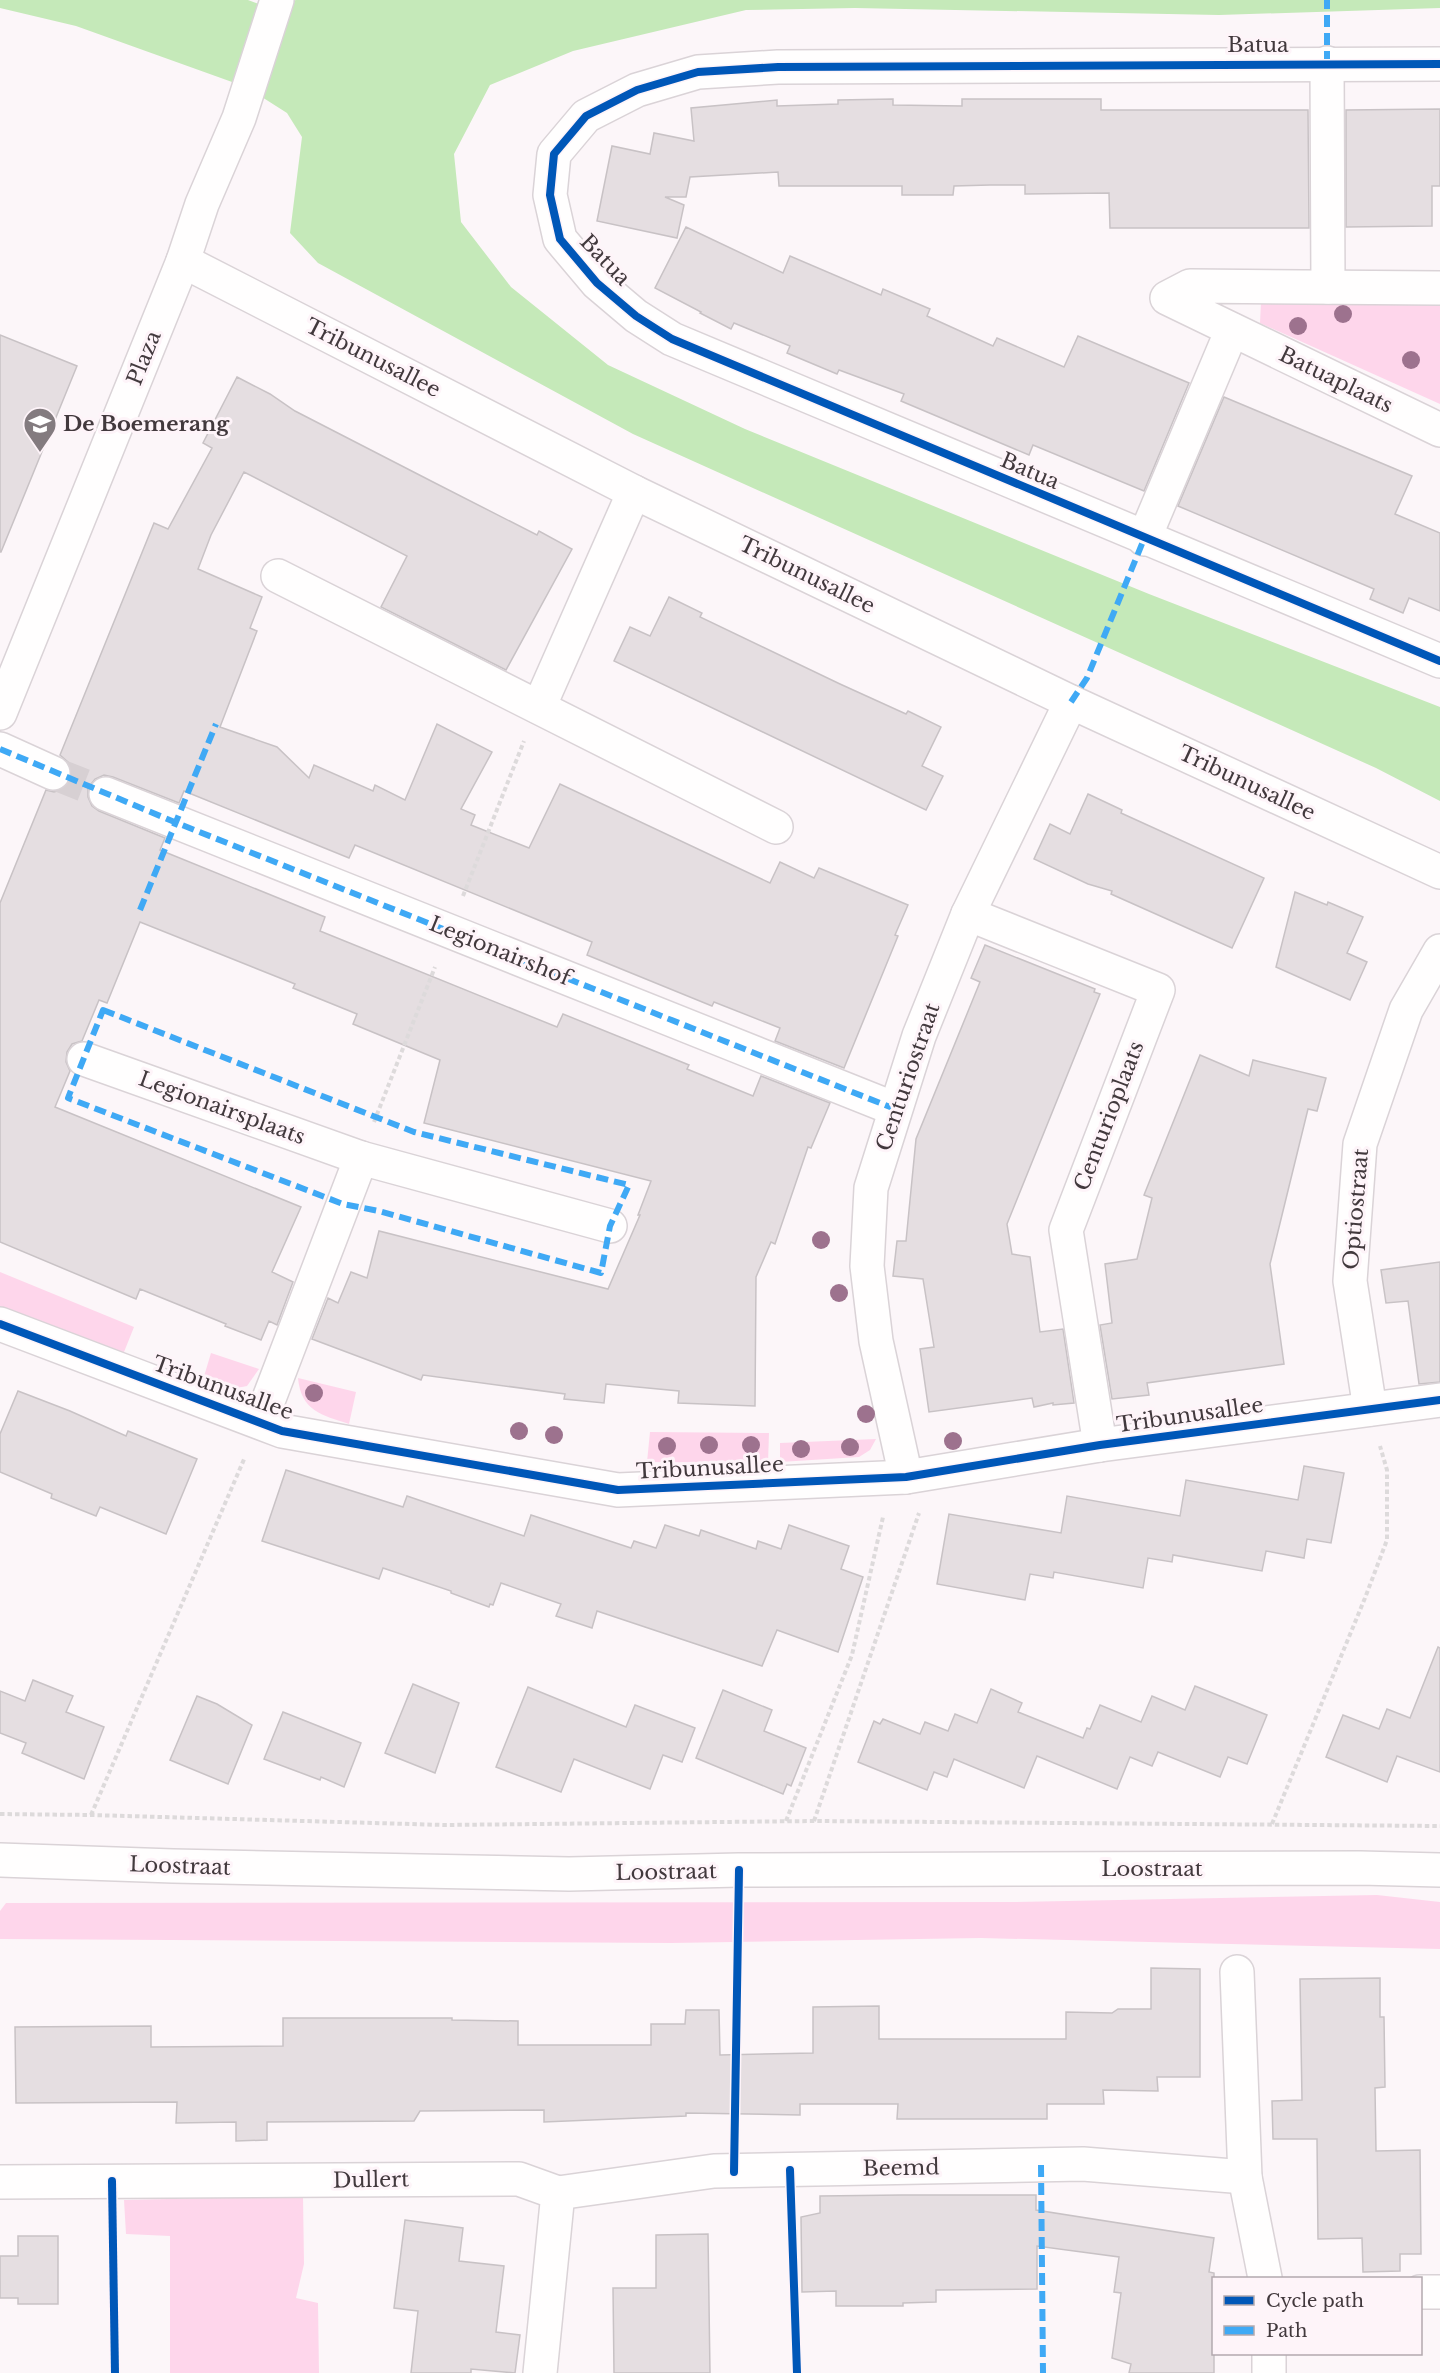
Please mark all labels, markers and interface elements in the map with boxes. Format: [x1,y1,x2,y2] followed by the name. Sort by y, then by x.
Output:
[1227,32,1289,58] street label: Batua
[574,229,636,291] street label: Batua
[301,313,445,403] street label: Tribunusallee
[121,327,167,389] street label: Plaza
[1275,341,1397,419] street label: Batuaplaats
[22,406,58,453] school or university icon: De Boemerang
[63,411,230,437] place label: De Boemerang
[997,447,1064,495] street label: Batua
[735,531,879,619] street label: Tribunusallee
[1175,740,1319,826] street label: Tribunusallee
[425,911,577,992] street label: Legionairshof
[870,999,946,1154] street label: Centuriostraat
[1069,1038,1149,1194] street label: Centurioplaats
[135,1066,309,1150] street label: Legionairsplaats
[1338,1147,1374,1271] street label: Optiostraat
[149,1351,297,1425] street label: Tribunusallee
[1115,1392,1265,1438] street label: Tribunusallee
[636,1451,784,1485] street label: Tribunusallee
[129,1851,231,1881] street label: Loostraat
[1101,1856,1203,1882] street label: Loostraat
[615,1858,717,1886] street label: Loostraat
[862,2154,940,2182] street label: Beemd
[333,2166,409,2194] street label: Dullert
[1212,2277,1422,2355] legend
[1266,2290,1364,2312] text: Cycle path
[1266,2320,1307,2342] text: Path

